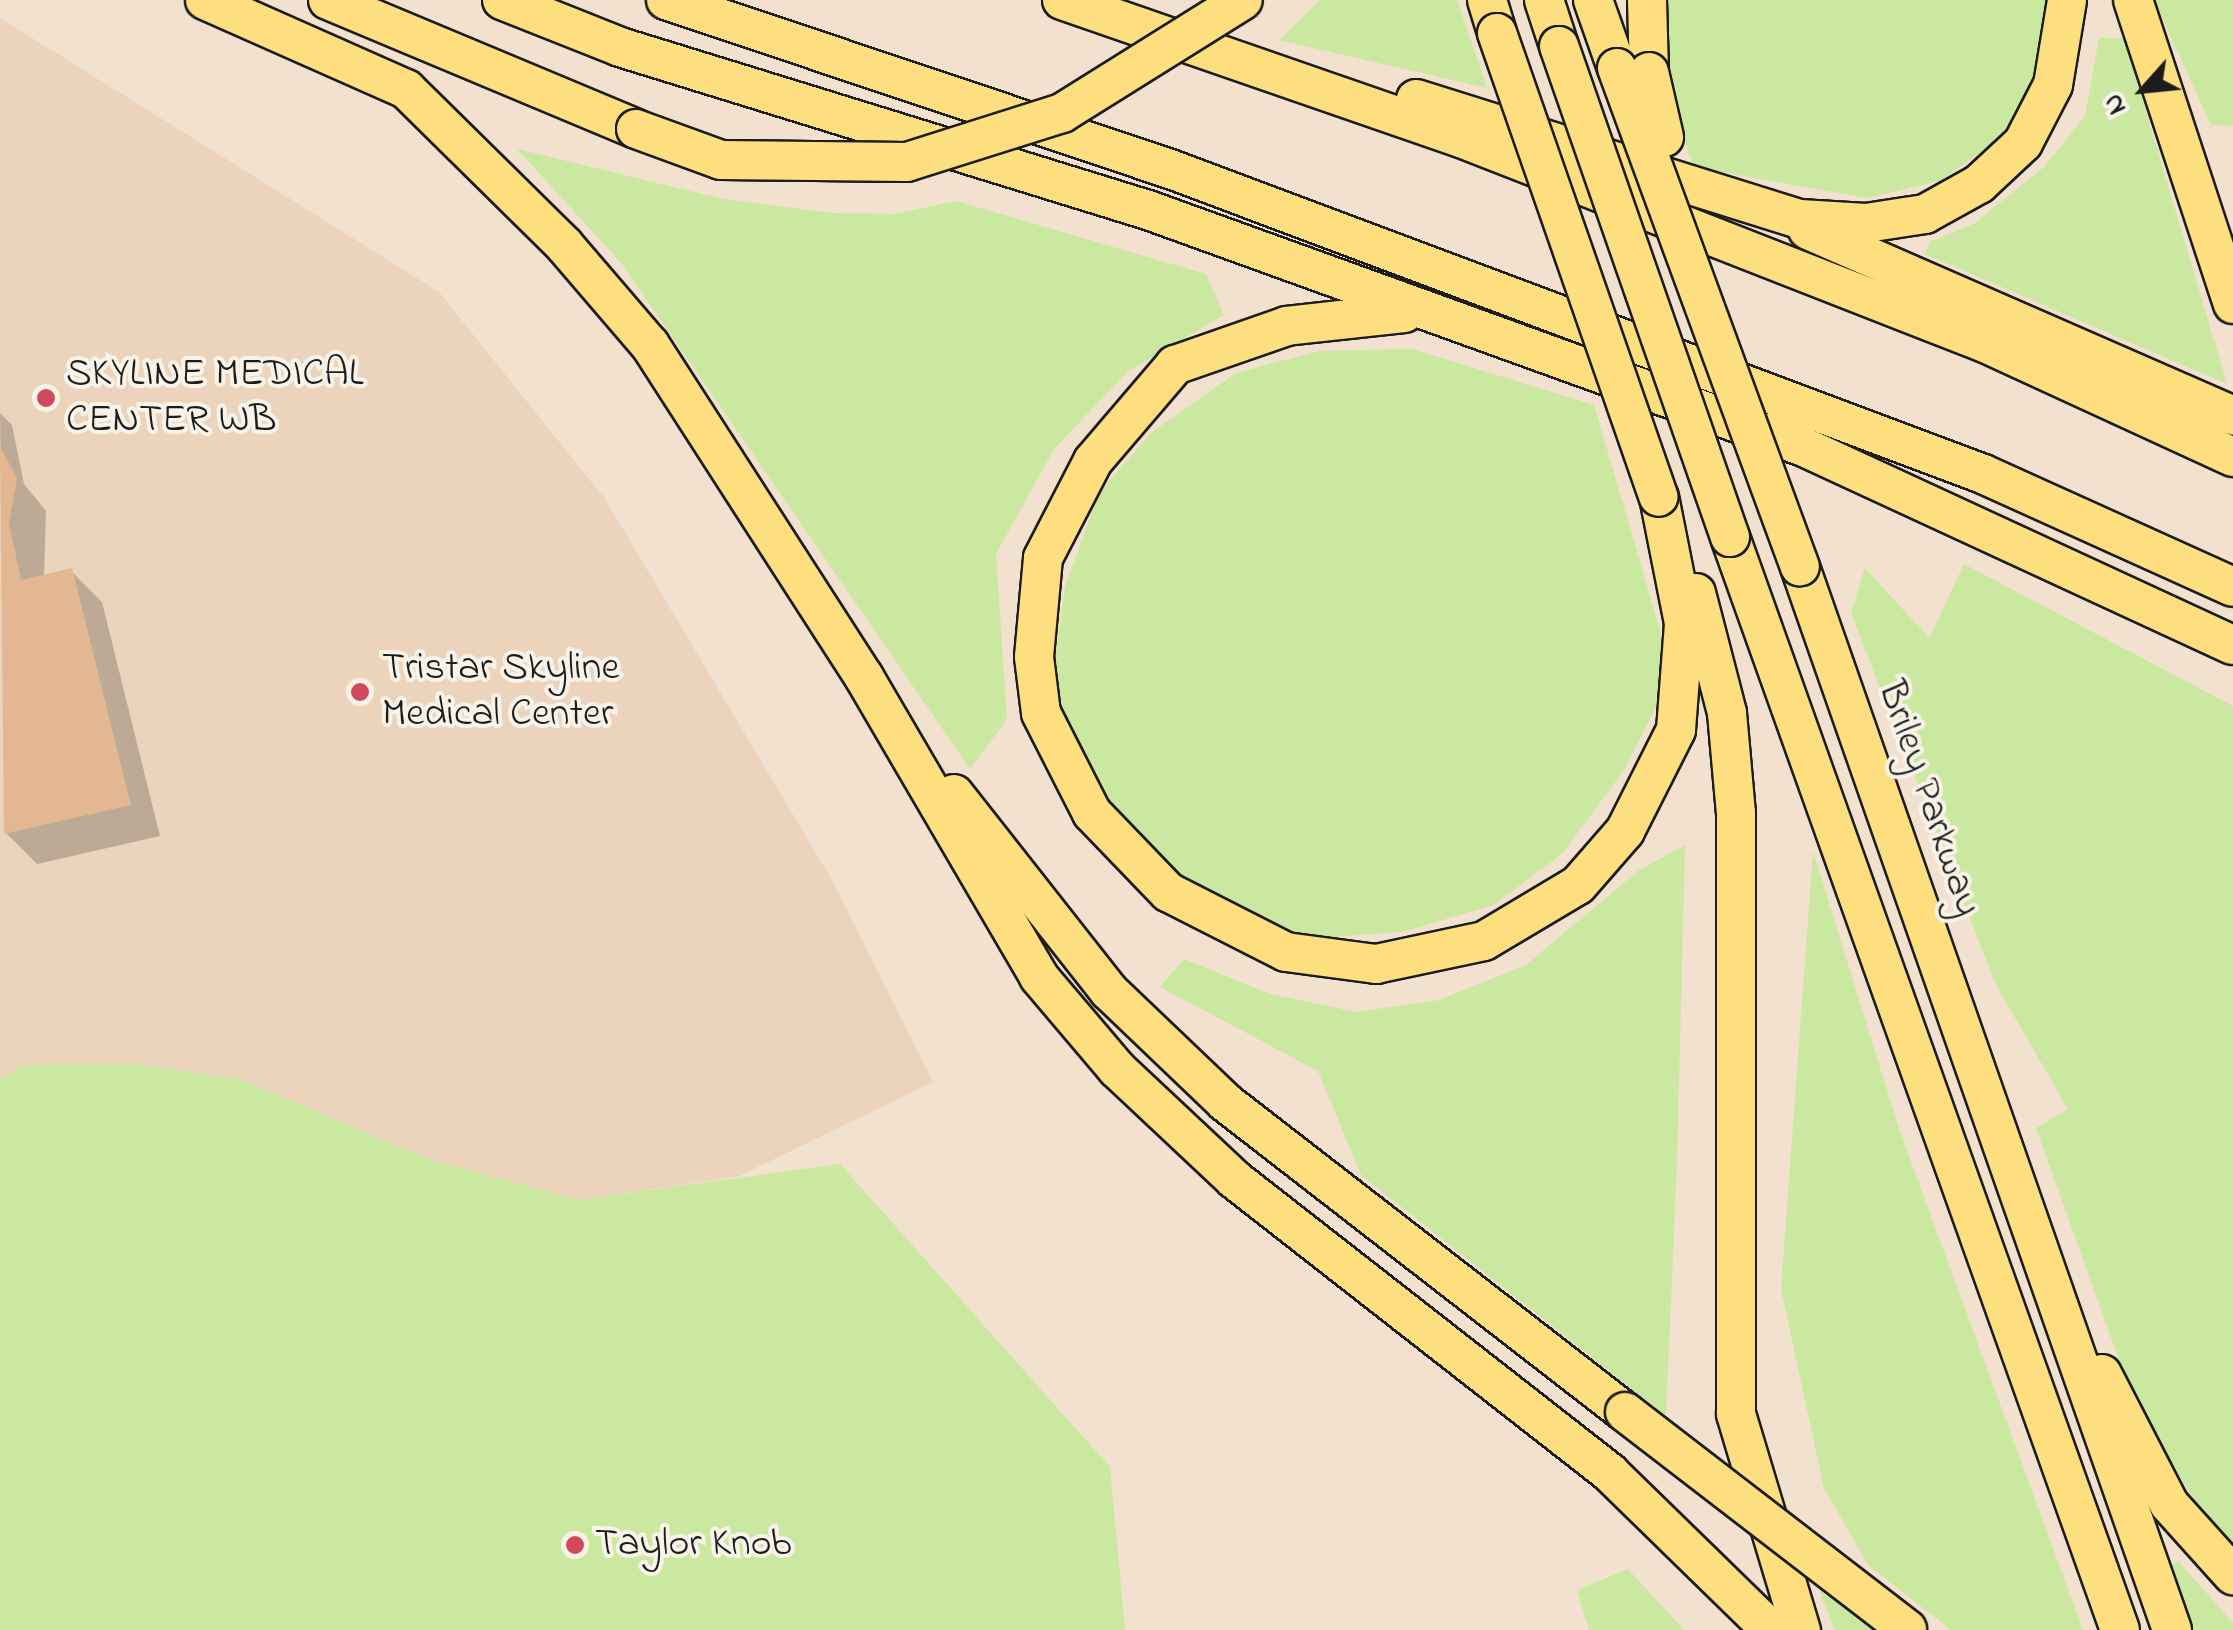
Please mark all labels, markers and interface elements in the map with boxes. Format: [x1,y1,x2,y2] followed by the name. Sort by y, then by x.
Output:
[2093,40,2193,140] north arrow
[2093,86,2138,122] text: N
[66,351,364,445] place label: SKYLINE MEDICAL CENTER WB
[35,387,57,409] marker: SKYLINE MEDICAL CENTER WB
[382,645,619,739] place label: Tristar Skyline Medical Center
[1865,675,1991,923] street label: Briley Parkway
[347,679,373,705] marker: Tristar Skyline Medical Center
[595,1521,792,1569] place label: Taylor Knob
[564,1534,586,1556] marker: Taylor Knob

